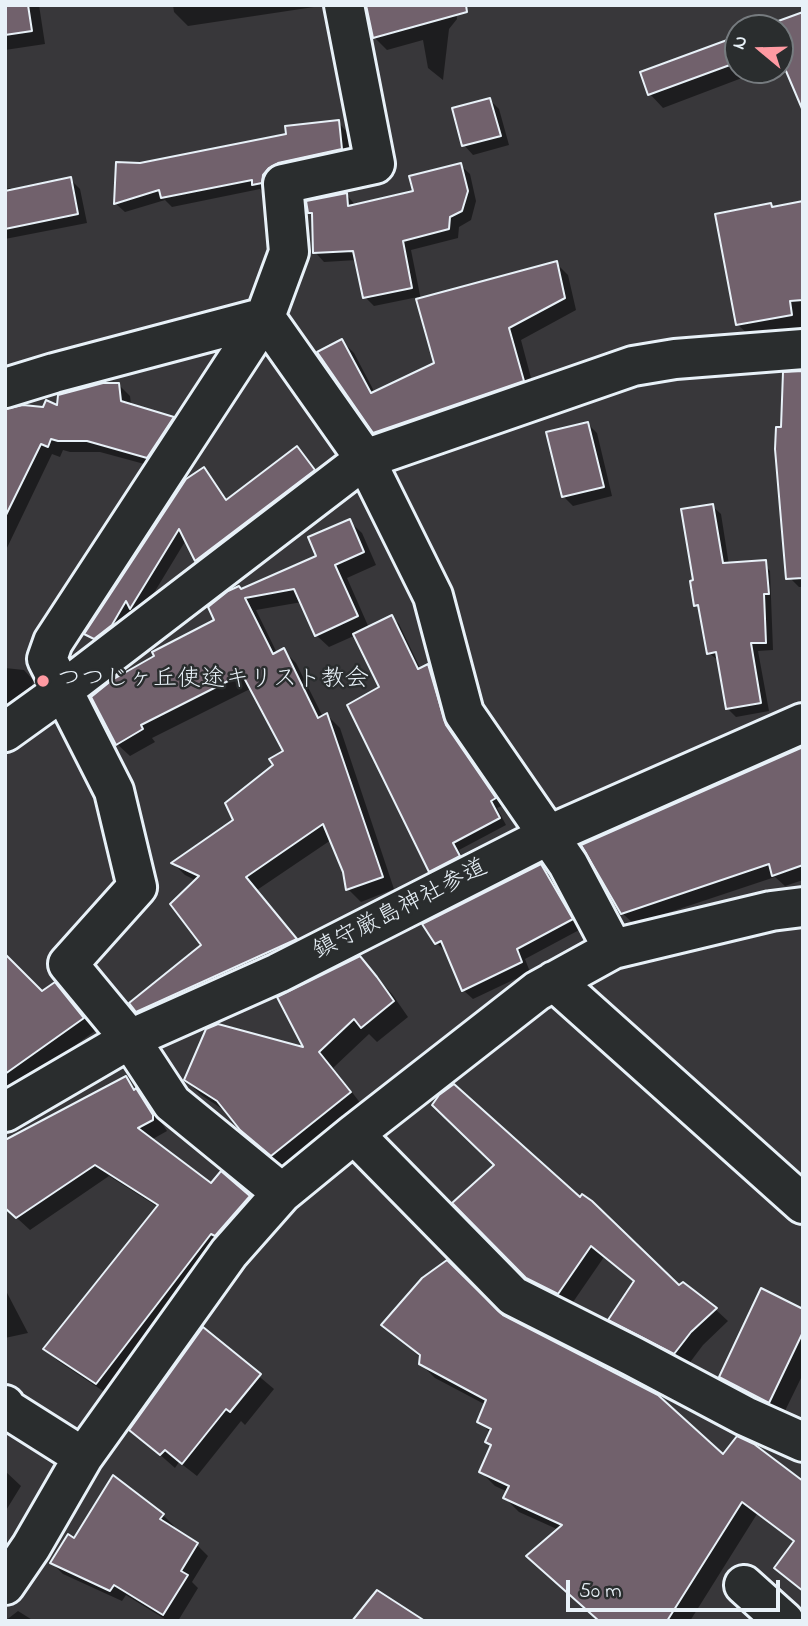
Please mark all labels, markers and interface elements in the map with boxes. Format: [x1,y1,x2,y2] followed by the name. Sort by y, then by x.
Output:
[724,14,794,84] north arrow
[726,32,755,53] text: N
[57,667,369,695] place label: つつじヶ丘使途キリスト教会
[35,673,51,689] marker: つつじヶ丘使途キリスト教会
[309,855,493,967] street label: 鎮守厳島神社参道
[570,1566,784,1610] scale bar
[579,1577,622,1607] text: 50 m

